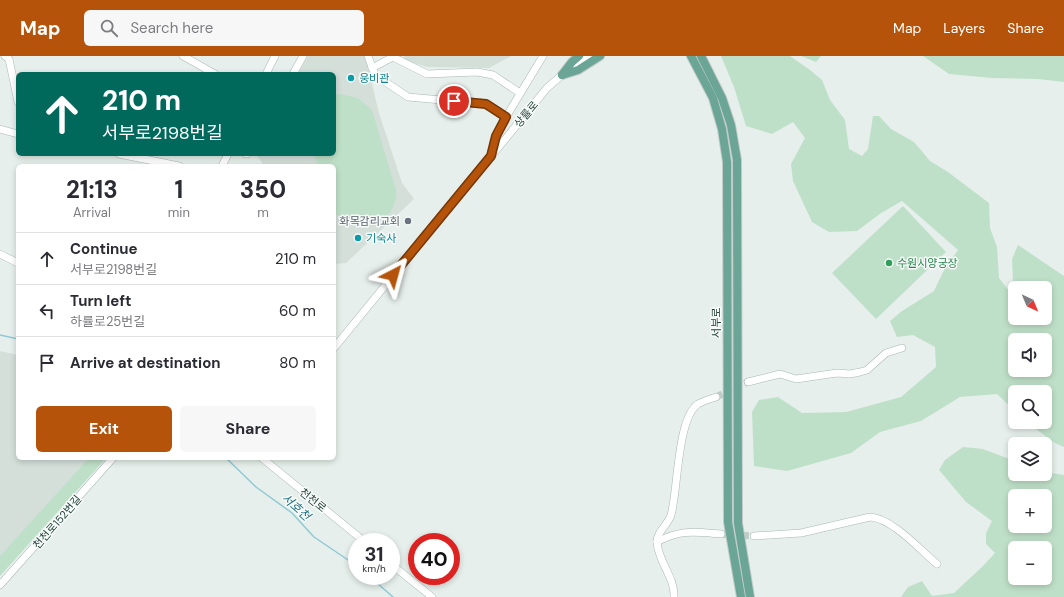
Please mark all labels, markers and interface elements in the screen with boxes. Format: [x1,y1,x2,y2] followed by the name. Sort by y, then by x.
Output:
[84,10,364,46] search box
[20,16,60,41] text: Map
[98,17,120,39] icon: search
[130,18,213,38] text: Search here
[893,19,921,37] text: Map
[943,19,985,37] text: Layers
[1007,19,1044,37] text: Share
[359,71,389,85] place label: 웅비관
[346,73,356,83] marker: 웅비관
[102,82,181,119] text: 210 m
[437,84,471,118] pin
[36,88,88,140] icon: ahead
[443,90,465,112] icon: arrive
[511,98,541,130] street label: 상률로
[102,121,223,145] text: 서부로2198번길
[66,174,118,205] text: 21:13
[174,174,183,205] text: 1
[240,174,286,205] text: 350
[73,204,111,221] text: Arrival
[168,204,190,221] text: min
[257,204,269,221] text: m
[339,214,400,228] place label: 화목감리교회
[403,216,413,226] marker: 화목감리교회
[366,231,396,245] place label: 기숙사
[353,233,363,243] marker: 기숙사
[70,239,138,259] text: Continue
[36,248,58,270] icon: ahead
[275,249,316,269] text: 210 m
[372,254,414,296] position arrow
[897,256,958,270] place label: 수원시양궁장
[884,258,894,268] marker: 수원시양궁장
[70,261,157,278] text: 서부로2198번길
[1008,281,1052,325] north arrow
[1008,281,1052,585] map controls
[70,291,131,311] text: Turn left
[36,300,58,322] icon: left
[279,301,316,321] text: 60 m
[709,308,723,338] street label: 서부로
[70,313,145,330] text: 하률로25번길
[1008,333,1052,377] button: sound
[36,352,58,374] icon: arrive
[70,353,221,373] text: Arrive at destination
[279,353,316,373] text: 80 m
[1008,385,1052,429] button: search
[36,406,172,452] button: Exit
[180,406,316,452] button: Share
[1008,437,1052,481] button: layers
[297,485,329,515] street label: 천천로
[1008,489,1052,533] button: +
[278,490,315,525] water label: 서호천
[30,492,84,552] street label: 천천로152번길
[408,533,460,585] speed limit sign: 40
[364,541,384,567] text: 31
[1008,541,1052,585] button: −
[362,562,386,575] text: km/h

